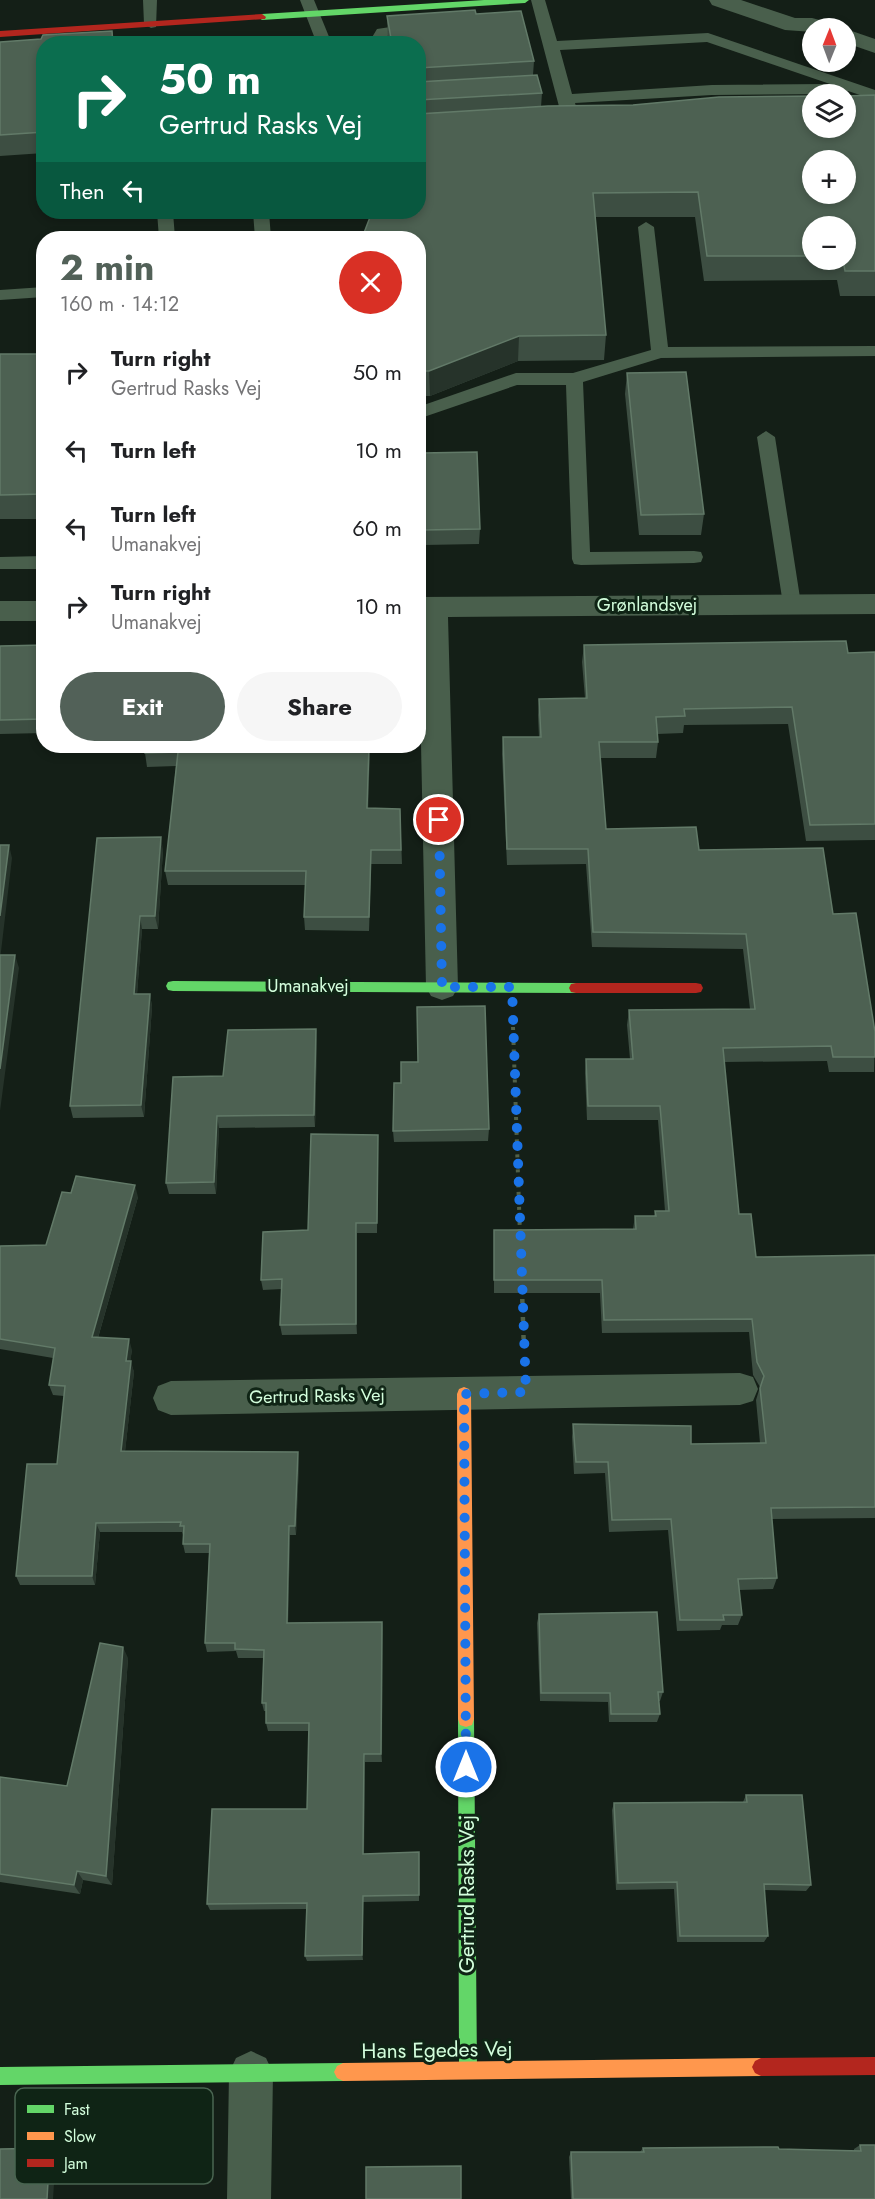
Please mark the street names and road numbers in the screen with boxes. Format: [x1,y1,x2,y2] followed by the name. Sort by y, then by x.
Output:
[597,592,697,618] street label: Grønlandsvej
[267,973,349,999] street label: Umanakvej
[249,1382,385,1410] street label: Gertrud Rasks Vej
[452,1815,482,1973] street label: Gertrud Rasks Vej
[361,2034,513,2066] street label: Hans Egedes Vej

